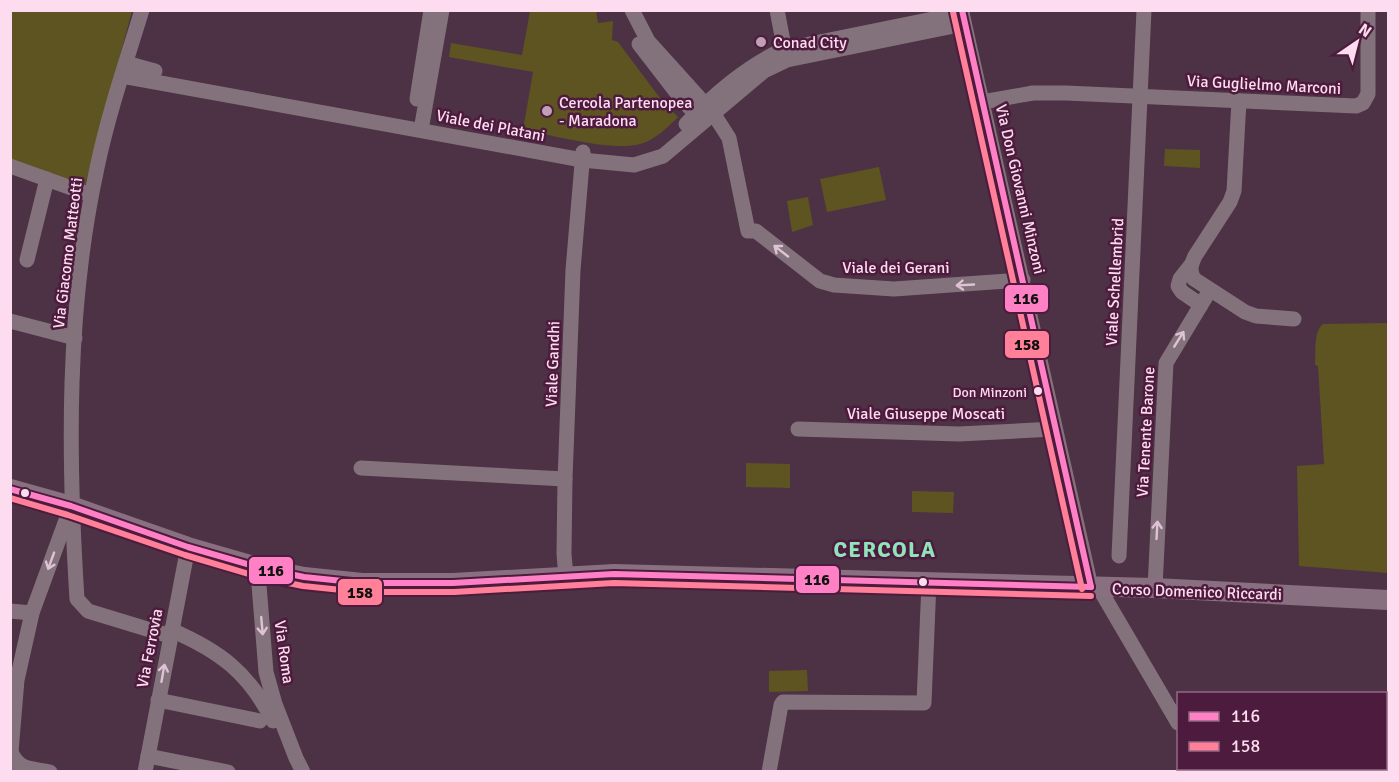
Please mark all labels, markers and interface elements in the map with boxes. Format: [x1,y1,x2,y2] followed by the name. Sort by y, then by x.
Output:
[1327,12,1387,72] north arrow
[1355,19,1375,42] text: N
[773,33,847,53] place label: Conad City
[754,35,768,49] marker: Conad City
[1186,71,1342,99] street label: Via Guglielmo Marconi
[559,93,692,131] place label: Cercola Partenopea - Maradona
[991,102,1049,276] street label: Via Don Giovanni Minzoni
[540,104,554,118] marker: Cercola Partenopea - Maradona
[435,106,547,146] street label: Viale dei Platani
[49,176,87,330] street label: Via Giacomo Matteotti
[1102,218,1128,347] street label: Viale Schellembrid
[773,244,789,257] one-way arrow
[842,258,950,278] street label: Viale dei Gerani
[955,280,975,291] one-way arrow
[1004,284,1049,313] line badge: 116
[1013,289,1039,309] text: 116
[541,321,565,408] street label: Viale Gandhi
[1004,330,1050,359] line badge: 158
[1173,330,1186,347] one-way arrow
[1014,335,1040,355] text: 158
[1133,366,1159,498] street label: Via Tenente Barone
[952,384,1027,401] place label: Don Minzoni
[1032,385,1044,397] marker: Don Minzoni
[847,404,1005,424] street label: Viale Giuseppe Moscati
[19,487,31,499] unlabelled marker
[1152,520,1163,540] one-way arrow
[833,536,937,563] district label: CERCOLA
[45,551,56,570] one-way arrow
[248,556,294,585] line badge: 116
[258,561,284,581] text: 116
[795,565,840,594] line badge: 116
[804,570,830,590] text: 116
[917,576,929,588] unlabelled marker
[337,578,383,606] line badge: 158
[1112,579,1282,605] street label: Corso Domenico Riccardi
[347,583,373,603] text: 158
[133,607,167,689] street label: Via Ferrovia
[257,616,268,636] one-way arrow
[270,619,298,685] street label: Via Roma
[158,663,169,683] one-way arrow
[1177,692,1387,770] legend
[1231,705,1260,727] text: 116
[1231,735,1260,757] text: 158

